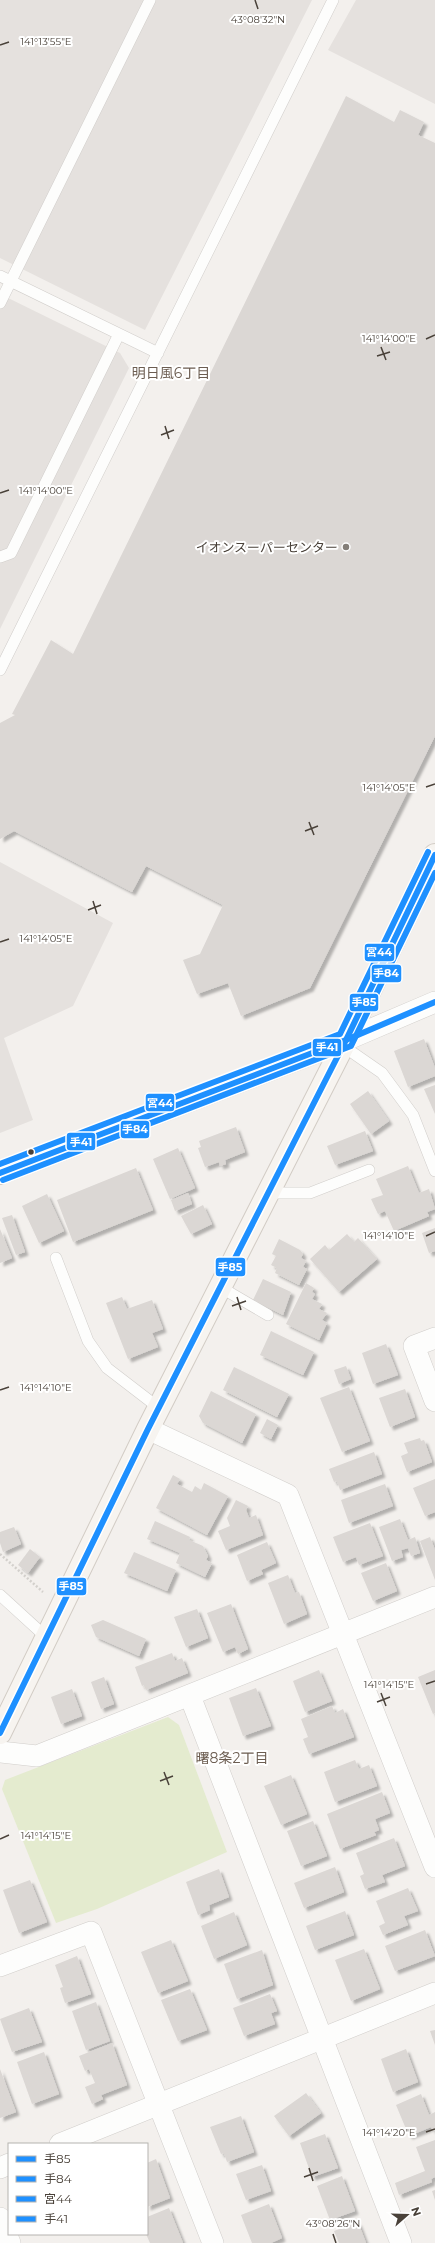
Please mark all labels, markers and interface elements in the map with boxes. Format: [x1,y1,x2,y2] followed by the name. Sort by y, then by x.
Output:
[231,13,285,26] text: 43°08'32"N
[20,35,72,48] text: 141°13'55"E
[362,332,416,345] text: 141°14'00"E
[132,364,210,382] district label: 明日風6丁目
[19,484,73,497] text: 141°14'00"E
[195,539,338,555] place label: イオンスーパーセンター
[341,542,351,552] marker: イオンスーパーセンター
[363,781,416,794] text: 141°14'05"E
[20,932,73,945] text: 141°14'05"E
[364,943,395,962] line badge: 宮44
[366,945,392,959] text: 宮44
[371,964,402,983] line badge: 手84
[373,966,399,980] text: 手84
[349,993,379,1012] line badge: 手85
[352,995,377,1009] text: 手85
[312,1038,342,1057] line badge: 手41
[316,1040,338,1054] text: 手41
[145,1093,175,1112] line badge: 宮44
[147,1096,173,1110] text: 宮44
[120,1120,150,1139] line badge: 手84
[122,1122,148,1136] text: 手84
[66,1132,96,1151] line badge: 手41
[70,1135,92,1149] text: 手41
[26,1147,36,1157] unlabelled marker
[363,1229,415,1242] text: 141°14'10"E
[215,1257,246,1277] line badge: 手85
[218,1260,243,1274] text: 手85
[20,1381,72,1394] text: 141°14'10"E
[56,1577,87,1596] line badge: 手85
[59,1579,84,1593] text: 手85
[364,1678,414,1691] text: 141°14'15"E
[196,1749,268,1767] district label: 曙8条2丁目
[21,1829,71,1842] text: 141°14'15"E
[362,2126,416,2139] text: 141°14'20"E
[8,2143,148,2235] legend
[44,2151,71,2166] text: 手85
[44,2171,72,2186] text: 手84
[44,2191,72,2206] text: 宮44
[387,2195,427,2235] north arrow
[408,2205,424,2218] text: N
[44,2211,68,2226] text: 手41
[306,2217,360,2230] text: 43°08'26"N

